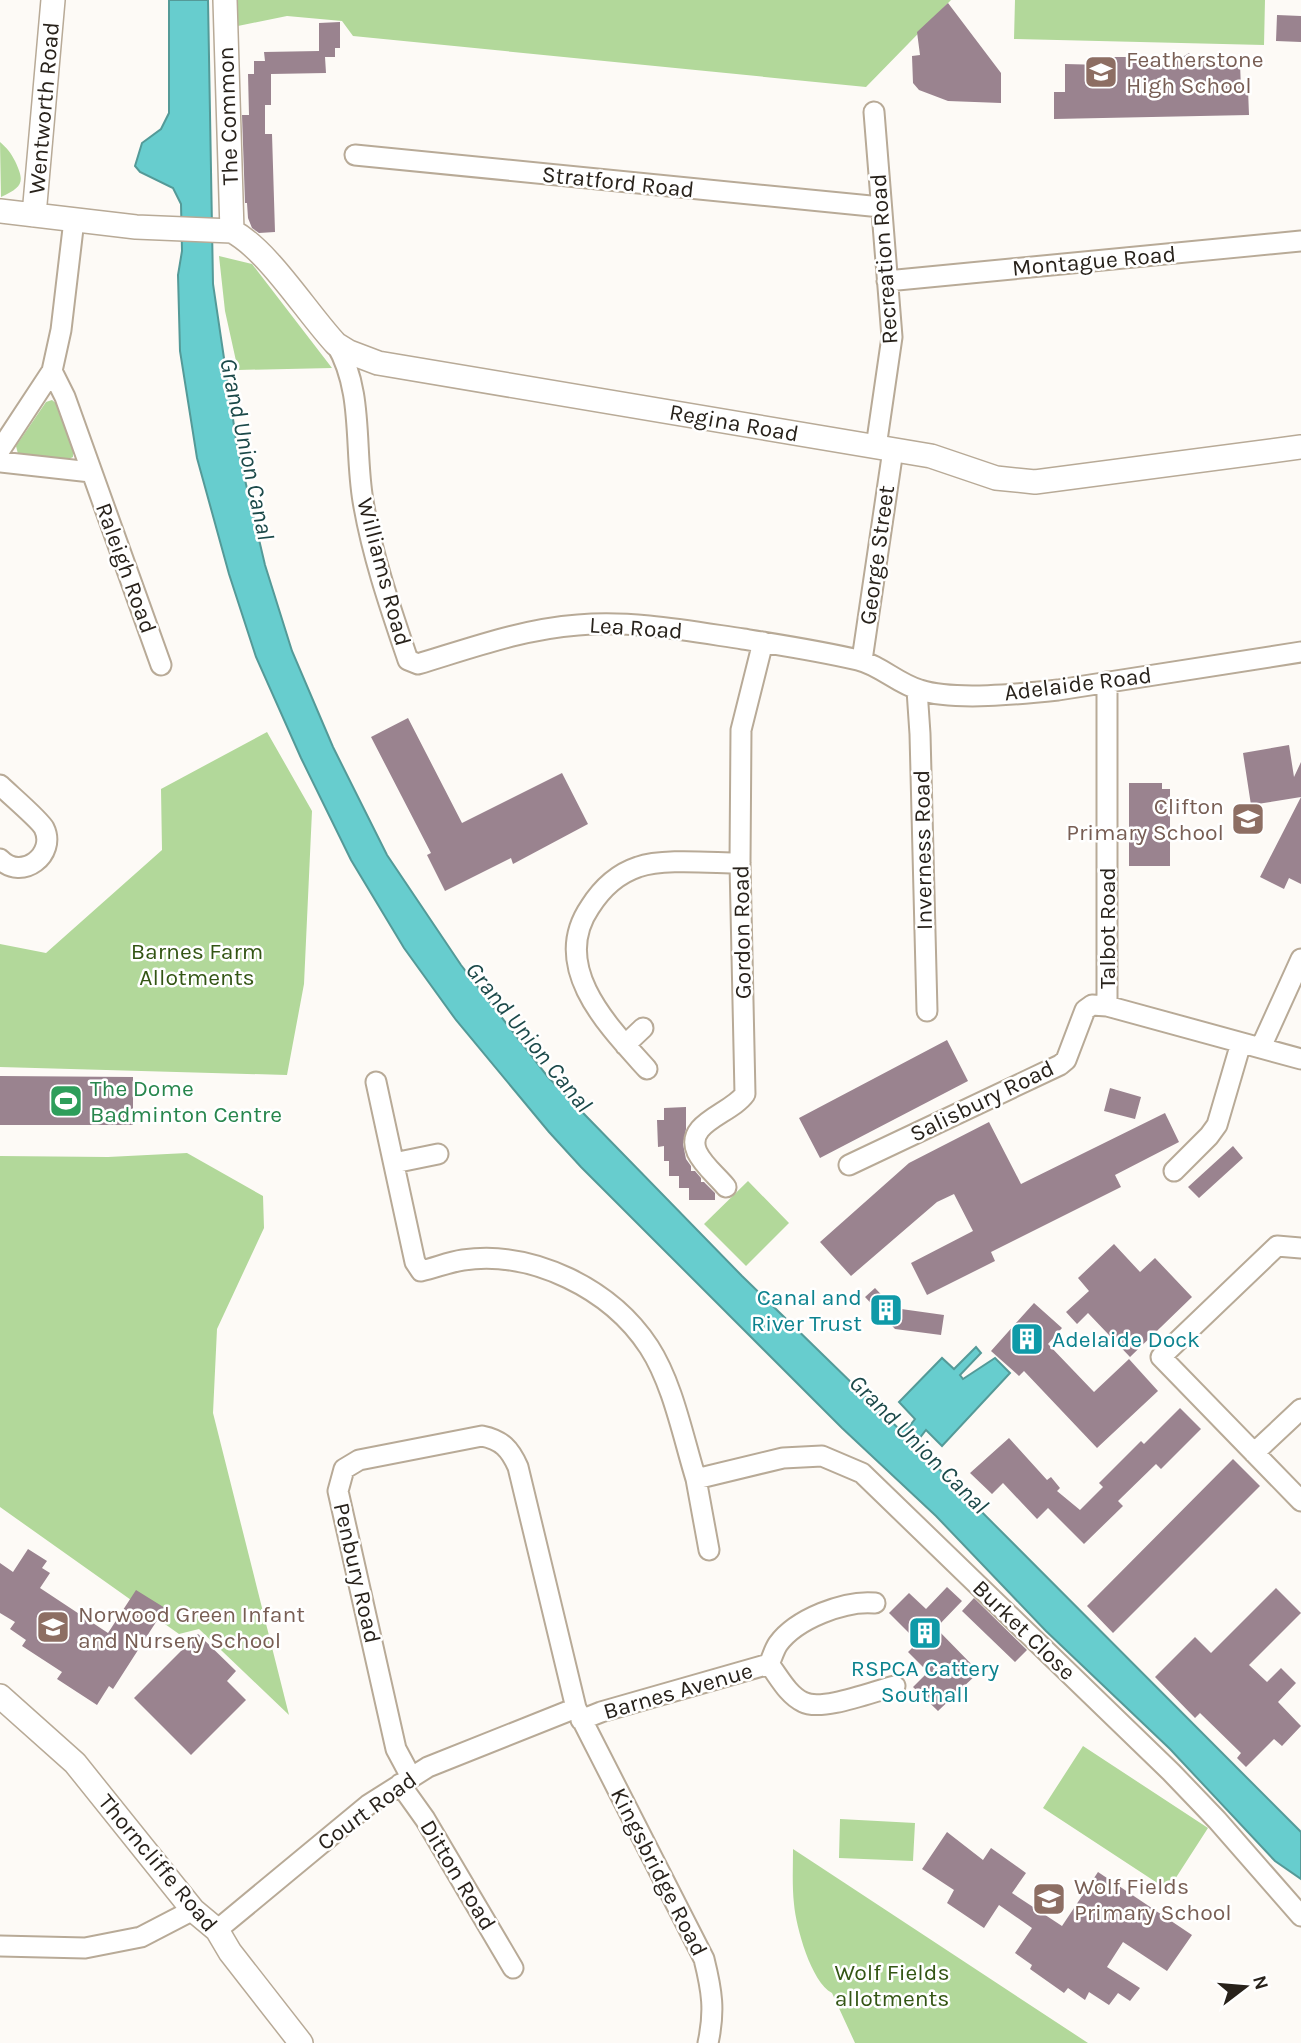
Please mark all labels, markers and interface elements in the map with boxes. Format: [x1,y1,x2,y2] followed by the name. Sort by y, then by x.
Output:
[23,21,65,195] street label: Wentworth Road
[212,46,244,186] street label: The Common
[1126,46,1264,99] place label: Featherstone High School
[1082,53,1120,91] school or university icon: Featherstone High School
[541,161,695,203] street label: Stratford Road
[865,173,903,345] street label: Recreation Road
[1011,240,1177,282] street label: Montague Road
[214,355,280,543] water label: Grand Union Canal
[667,398,801,448] street label: Regina Road
[854,483,900,626] street label: George Street
[351,495,417,649] street label: Williams Road
[90,499,162,637] street label: Raleigh Road
[588,611,684,645] street label: Lea Road
[1003,662,1153,706] street label: Adelaide Road
[908,770,938,930] street label: Inverness Road
[1066,793,1224,846] place label: Clifton Primary School
[1229,800,1267,838] school or university icon: Clifton Primary School
[727,865,757,999] street label: Gordon Road
[1094,867,1121,989] street label: Talbot Road
[131,938,263,991] park label: Barnes Farm Allotments
[460,956,598,1118] water label: Grand Union Canal
[906,1054,1058,1148] street label: Salisbury Road
[90,1075,282,1128] place label: The Dome Badminton Centre
[47,1082,85,1120] sports icon: The Dome Badminton Centre
[751,1284,862,1337] place label: Canal and River Trust
[867,1291,905,1329] building icon: Canal and River Trust
[1008,1320,1046,1358] building icon: Adelaide Dock
[1052,1326,1200,1353] place label: Adelaide Dock
[844,1369,994,1519] water label: Grand Union Canal
[328,1500,386,1646] street label: Penbury Road
[967,1574,1081,1686] street label: Burket Close
[78,1601,305,1654] place label: Norwood Green Infant and Nursery School
[34,1608,72,1646] school or university icon: Norwood Green Infant and Nursery School
[906,1614,944,1652] building icon: RSPCA Cattery Southall
[851,1655,999,1708] place label: RSPCA Cattery Southall
[600,1657,756,1725] street label: Barnes Avenue
[312,1766,422,1856] street label: Court Road
[605,1783,713,1961] street label: Kingsbridge Road
[93,1789,223,1937] street label: Thorncliffe Road
[414,1815,502,1935] street label: Ditton Road
[1074,1873,1232,1926] place label: Wolf Fields Primary School
[1030,1880,1068,1918] school or university icon: Wolf Fields Primary School
[1210,1952,1280,2022] north arrow
[834,1959,950,2012] park label: Wolf Fields allotments
[1248,1973,1273,1992] text: N

